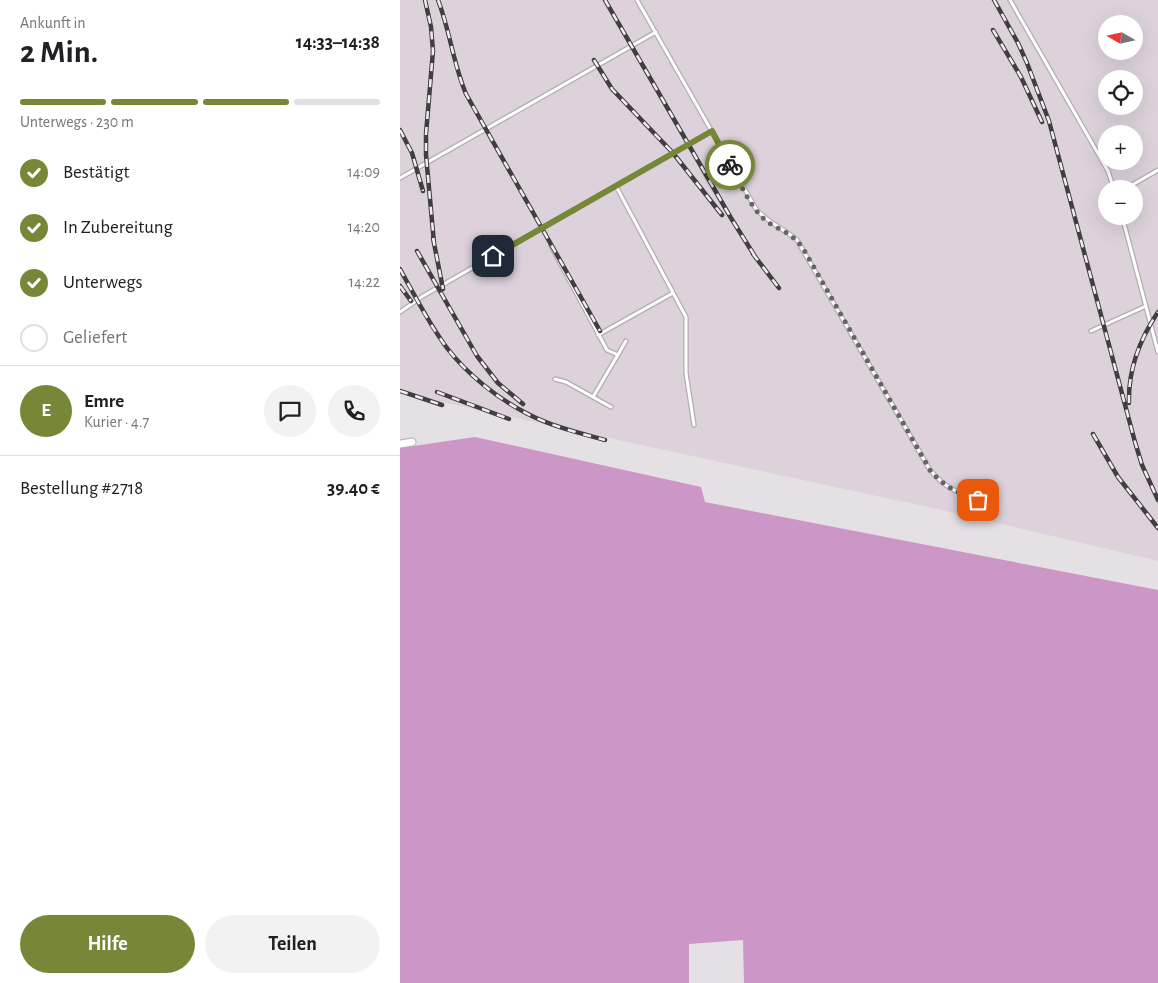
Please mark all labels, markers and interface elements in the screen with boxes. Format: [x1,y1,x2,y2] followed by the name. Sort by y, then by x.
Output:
[20,15,86,31] text: Ankunft in
[1098,15,1142,60] north arrow
[1098,15,1143,225] map controls
[296,33,380,52] text: 14:33–14:38
[20,36,98,68] text: 2 Min.
[1098,70,1143,115] button: locate
[20,114,134,130] text: Unterwegs · 230 m
[1098,125,1143,170] button: +
[705,140,755,190] courier
[716,151,744,179] icon: bike
[20,159,48,187] icon: check
[63,163,130,182] text: Bestätigt
[347,164,380,180] text: 14:09
[1098,180,1143,225] button: −
[20,214,48,242] icon: check
[63,218,173,237] text: In Zubereitung
[347,219,380,235] text: 14:20
[472,235,514,277] pin
[479,242,507,270] icon: home
[20,269,48,297] icon: check
[63,273,143,292] text: Unterwegs
[349,274,380,290] text: 14:22
[63,328,127,347] text: Geliefert
[264,385,316,437] button: chat
[328,385,380,437] button: phone
[84,392,124,411] text: Emre
[41,401,51,420] text: E
[84,414,149,430] text: Kurier · 4.7
[20,479,143,498] text: Bestellung #2718
[327,479,380,498] text: 39.40 €
[957,479,999,521] pin
[964,486,992,514] icon: bag
[20,915,195,973] button: Hilfe
[205,915,380,973] button: Teilen

